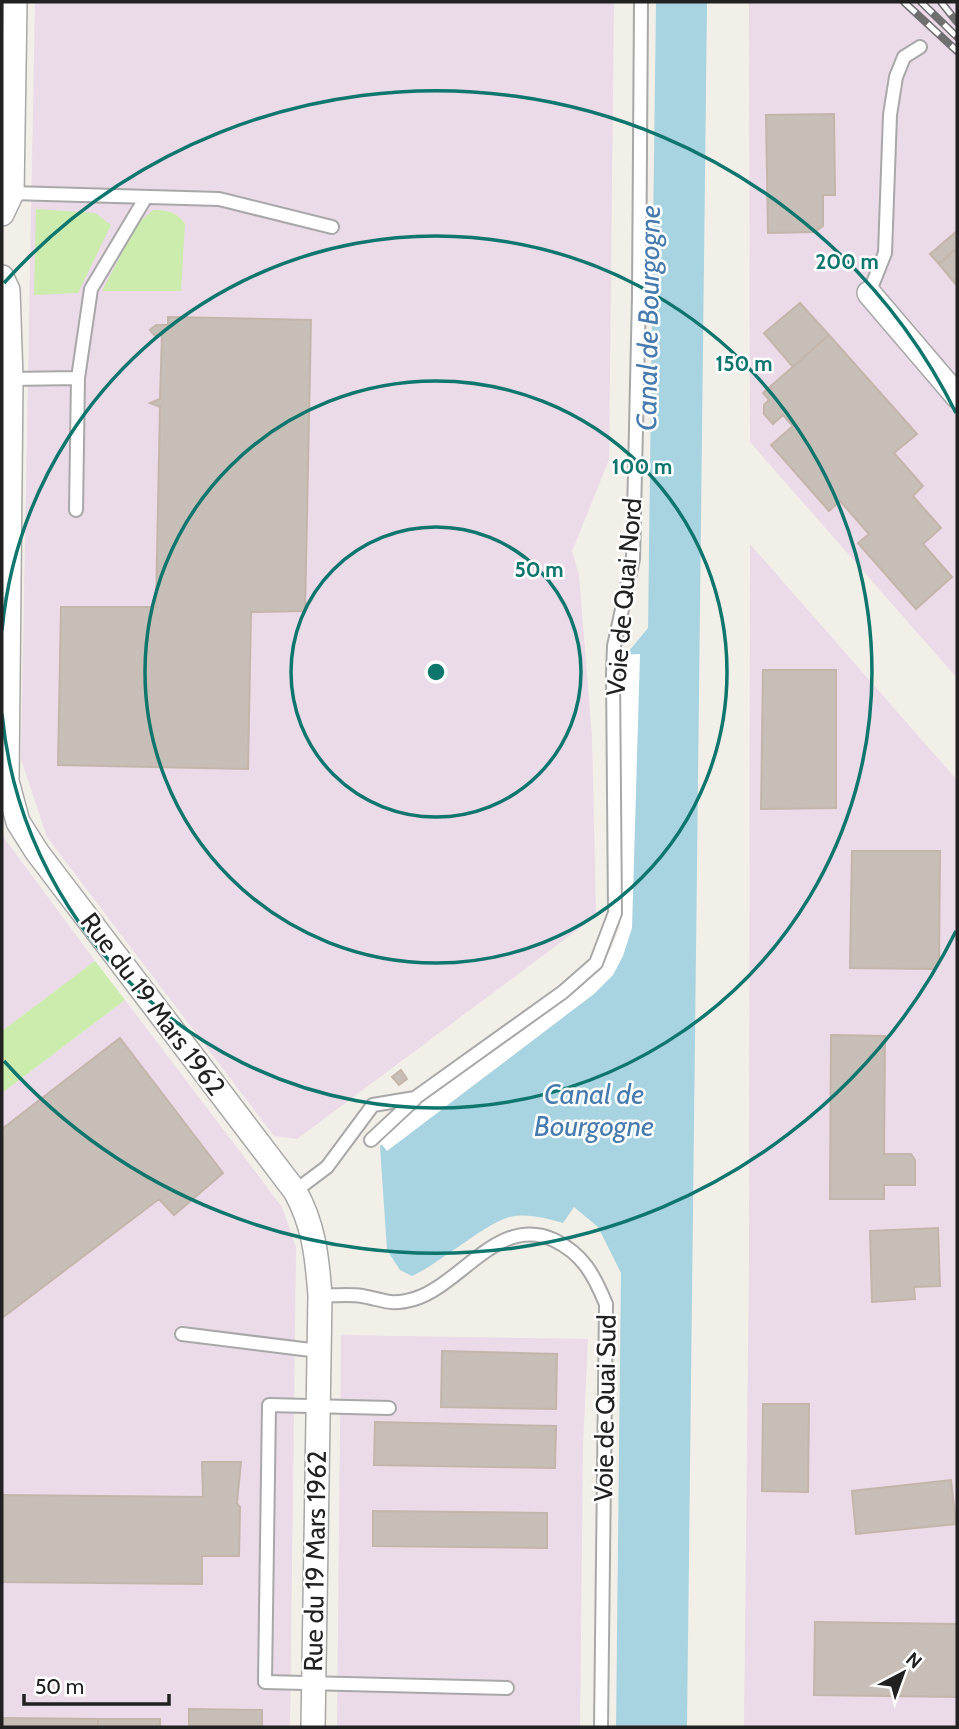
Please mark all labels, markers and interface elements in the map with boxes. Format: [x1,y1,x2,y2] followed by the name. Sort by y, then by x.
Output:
[629,205,667,431] water label: Canal de Bourgogne
[815,249,879,274] text: 200 m
[716,351,772,376] text: 150 m
[612,454,672,479] text: 100 m
[599,497,649,697] street label: Voie de Quai Nord
[514,557,564,582] text: 50 m
[424,660,448,684] centre of rings
[74,906,232,1102] street label: Rue du 19 Mars 1962
[534,1077,654,1143] water label: Canal de Bourgogne
[587,1314,623,1502] street label: Voie de Quai Sud
[297,1450,333,1672] street label: Rue du 19 Mars 1962
[868,1638,938,1708] north arrow
[901,1647,926,1674] text: N
[24,1662,170,1706] scale bar
[35,1674,84,1699] text: 50 m

